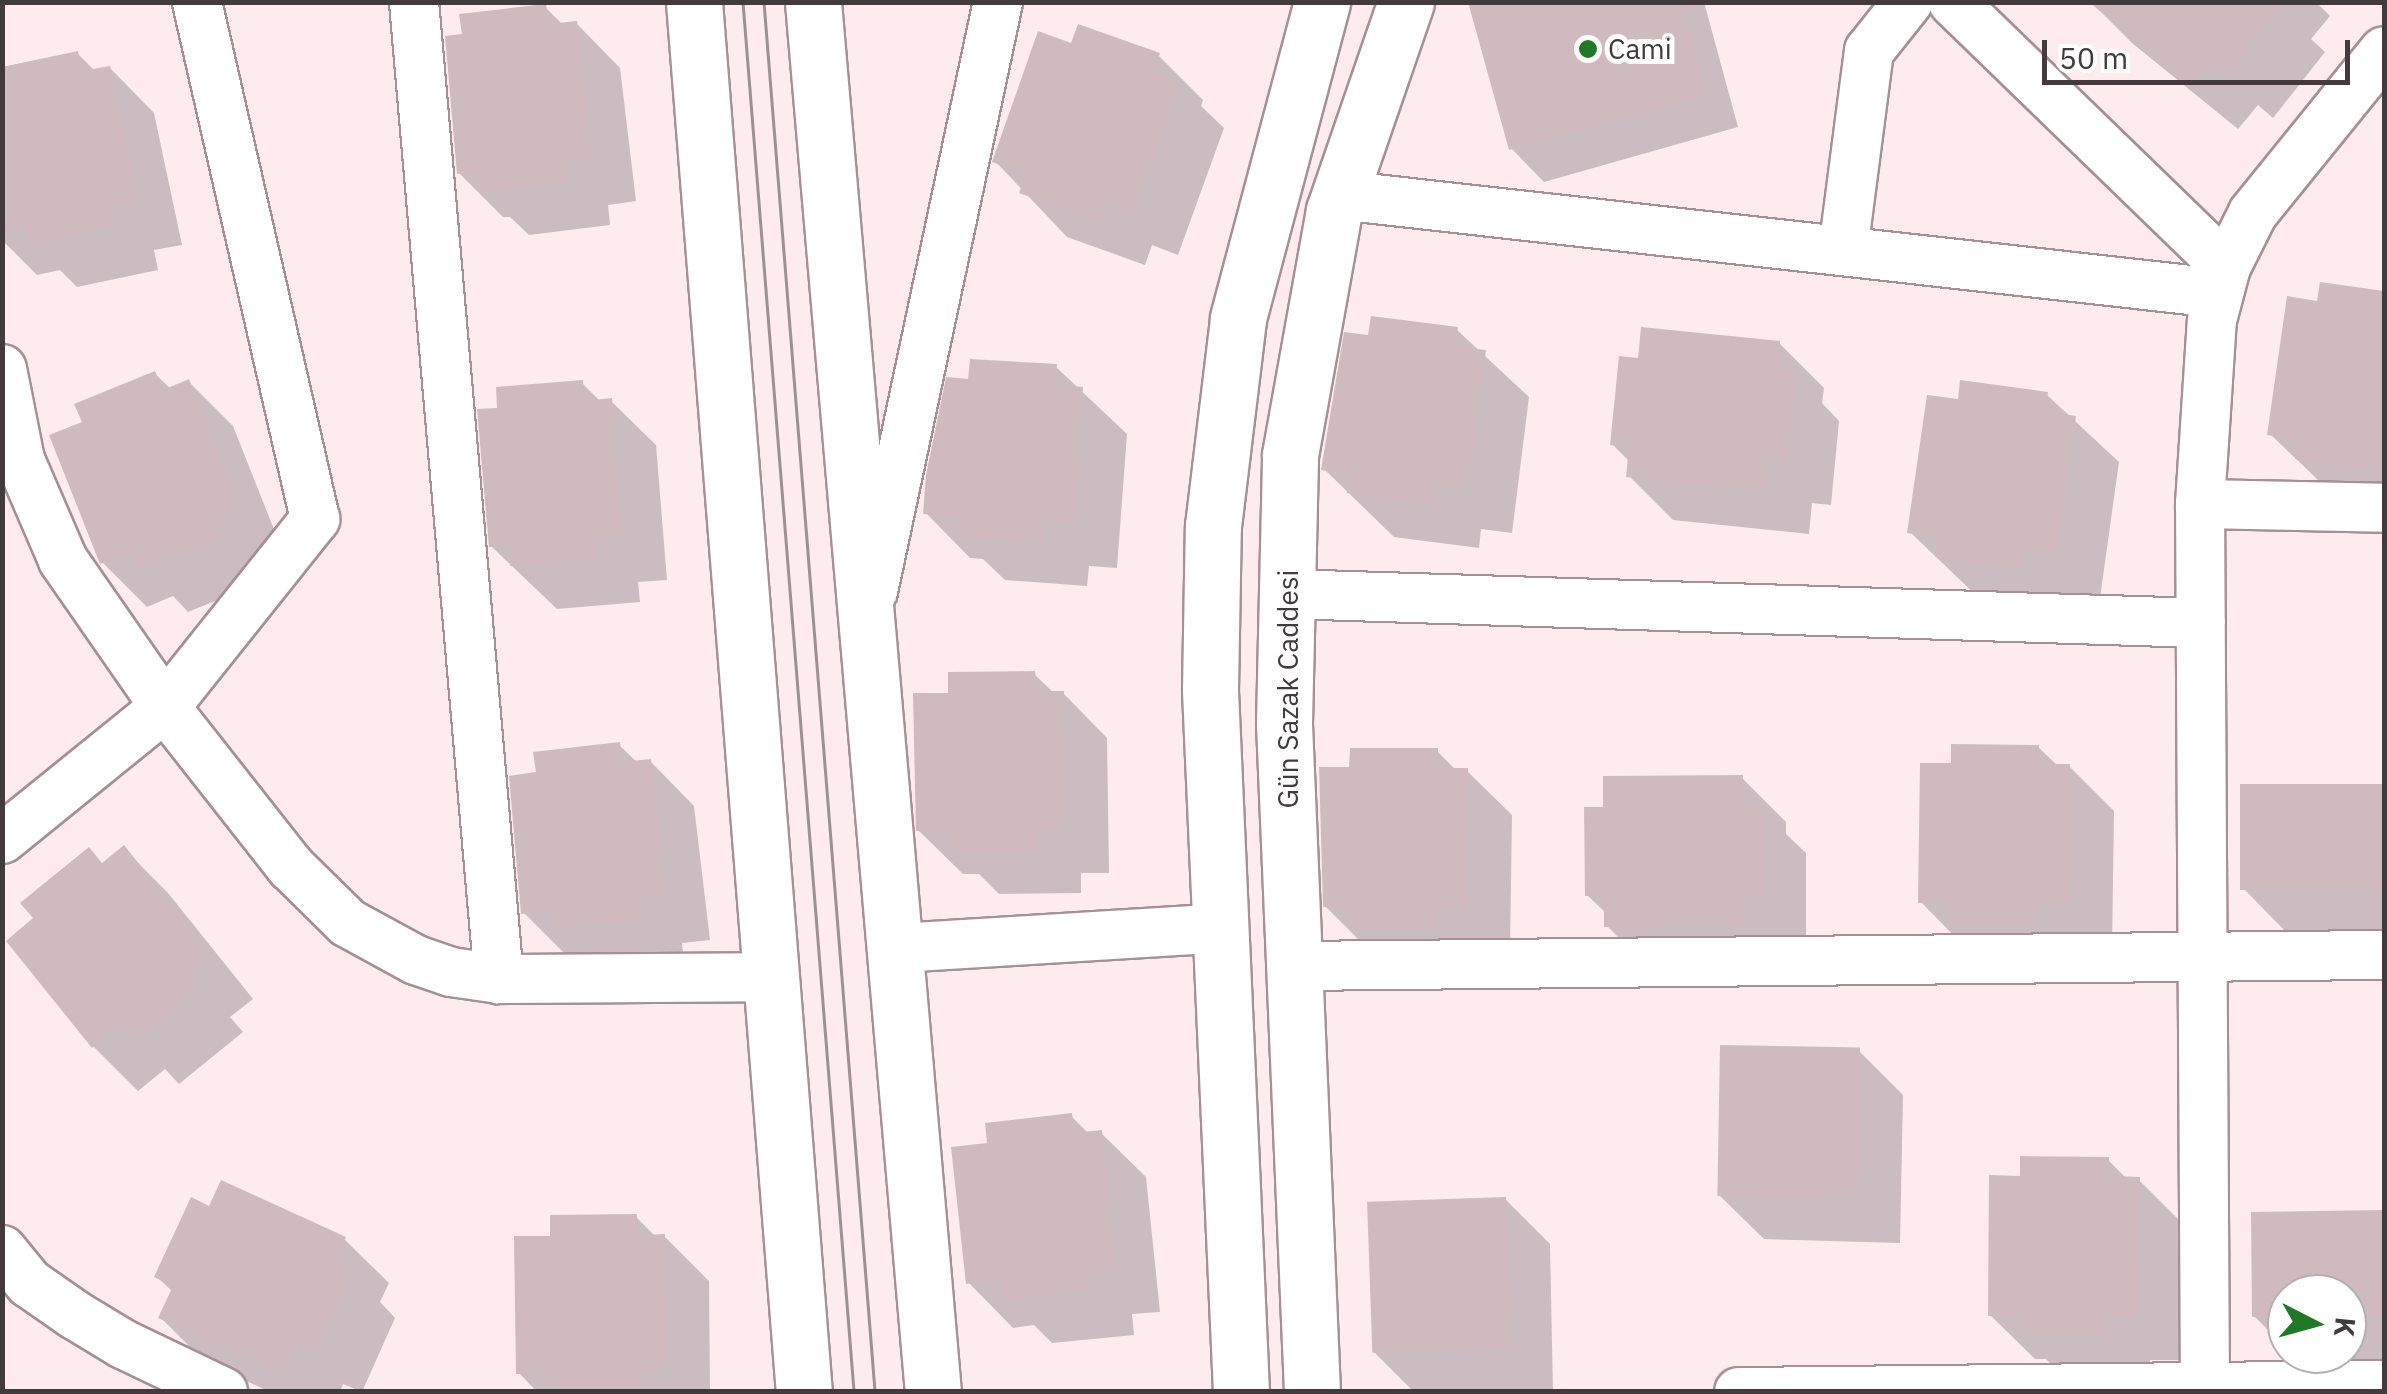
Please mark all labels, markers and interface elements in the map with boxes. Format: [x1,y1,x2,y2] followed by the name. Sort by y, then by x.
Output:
[2047,20,2354,82] scale bar
[1608,32,1672,66] place label: Cami
[1577,38,1599,60] marker: Cami
[2059,38,2128,77] text: 50 m
[1271,569,1305,809] street label: Gün Sazak Caddesi
[2267,1274,2367,1374] north arrow
[2326,1315,2365,1339] text: K

